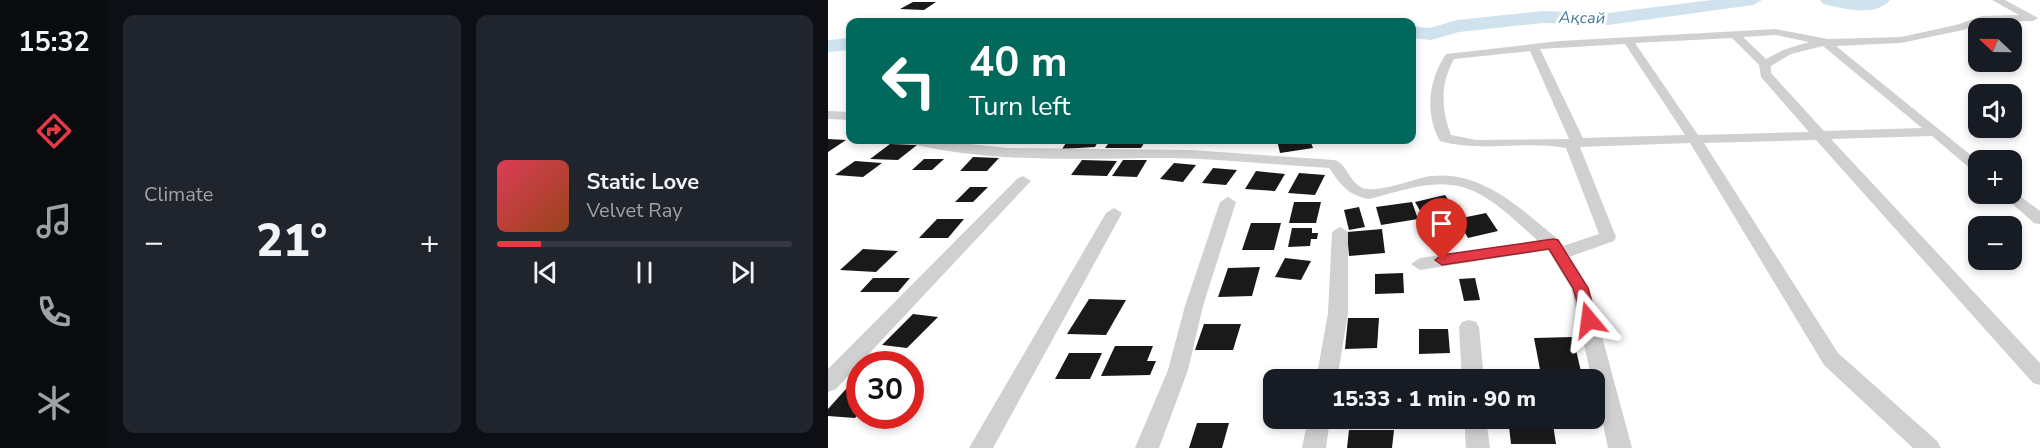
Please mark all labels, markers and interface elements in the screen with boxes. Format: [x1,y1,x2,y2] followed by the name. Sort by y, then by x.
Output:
[1558,7,1605,29] water label: Ақсай
[1968,18,2022,72] north arrow
[1968,18,2022,270] map controls
[18,24,90,61] text: 15:32
[969,34,1068,91] text: 40 m
[870,42,948,120] icon: left
[1968,84,2022,138] button: sound
[969,88,1070,125] text: Turn left
[33,110,75,152] icon: directions
[1968,150,2022,204] button: +
[587,167,699,197] text: Static Love
[144,181,213,208] text: Climate
[587,197,683,224] text: Velvet Ray
[1416,198,1467,260] pin
[33,200,75,242] icon: music
[1425,207,1458,240] icon: arrive
[256,211,327,272] text: 21°
[1968,216,2022,270] button: −
[144,220,164,265] text: −
[420,220,440,265] text: +
[529,256,562,289] icon: previous
[628,256,661,289] icon: pause
[726,256,759,289] icon: next
[1557,288,1621,352] position arrow
[33,291,75,333] icon: phone
[846,351,924,429] speed limit sign: 30
[33,382,75,424] icon: climate
[1332,384,1536,414] text: 15:33 · 1 min · 90 m

